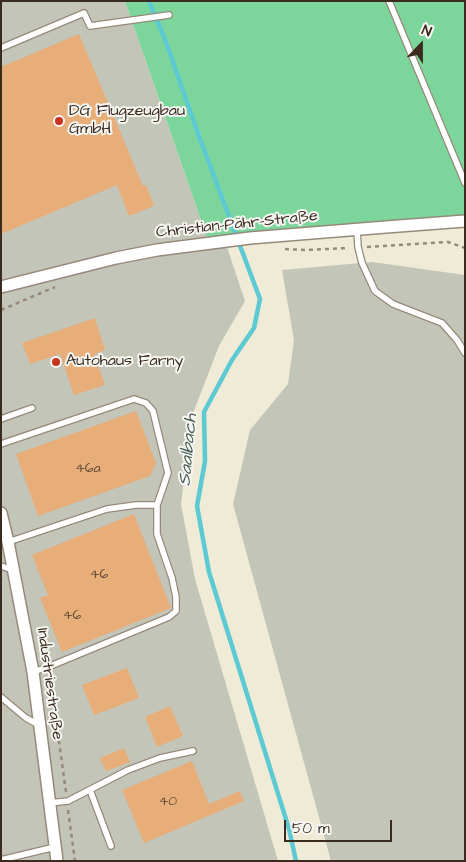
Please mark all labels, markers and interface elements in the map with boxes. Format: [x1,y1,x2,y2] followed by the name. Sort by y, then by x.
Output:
[396,20,446,70] north arrow
[419,20,434,42] text: N
[69,102,185,140] place label: DG Flugzeugbau GmbH
[53,115,65,127] marker: DG Flugzeugbau GmbH
[155,207,319,243] street label: Christian-Pähr-Straße
[66,352,183,372] place label: Autohaus Farny
[50,356,62,368] marker: Autohaus Farny
[175,413,203,487] water label: Saalbach
[75,461,101,477] house number: 46a
[90,567,108,583] house number: 46
[63,608,81,624] house number: 46
[32,627,66,741] street label: Industriestraße
[159,794,177,810] house number: 40
[286,810,394,842] scale bar
[292,818,330,839] text: 50 m

